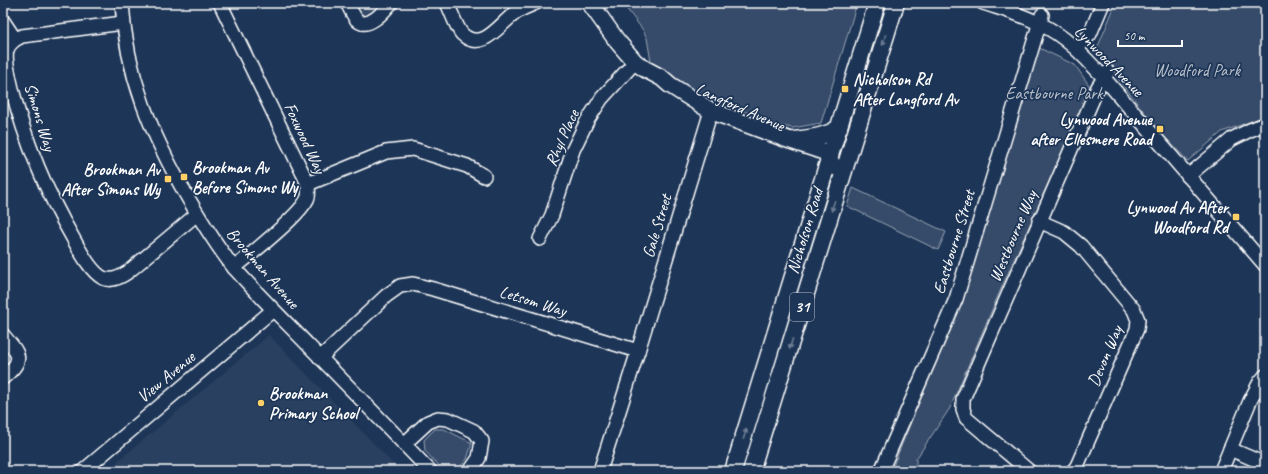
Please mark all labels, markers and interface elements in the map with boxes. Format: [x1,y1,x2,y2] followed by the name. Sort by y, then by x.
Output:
[1070,21,1149,102] street label: Lynwood Avenue
[1118,22,1182,48] scale bar
[1124,28,1146,44] text: 50 m
[881,35,887,47] one-way arrow
[1154,60,1242,81] park label: Woodford Park
[853,69,961,110] place label: Nicholson Rd After Langford Av
[692,78,789,137] street label: Langford Avenue
[20,81,61,155] street label: Simons Way
[1005,83,1104,104] park label: Eastbourne Park
[840,84,850,94] marker: Nicholson Rd After Langford Av
[279,99,331,178] street label: Foxwood Way
[540,105,584,170] street label: Rhyl Place
[1030,109,1155,150] place label: Lynwood Avenue after Ellesmere Road
[1155,124,1165,134] marker: Lynwood Avenue after Ellesmere Road
[192,157,300,198] place label: Brookman Av Before Simons Wy
[61,159,161,200] place label: Brookman Av After Simons Wy
[179,172,189,182] marker: Brookman Av Before Simons Wy
[163,174,173,184] marker: Brookman Av After Simons Wy
[782,183,829,276] street label: Nicholson Road
[928,185,980,297] street label: Eastbourne Street
[984,186,1042,285] street label: Westbourne Way
[637,190,677,260] street label: Gale Street
[1127,197,1231,238] place label: Lynwood Av After Woodford Rd
[830,201,836,213] one-way arrow
[1231,212,1241,222] marker: Lynwood Av After Woodford Rd
[222,223,305,314] street label: Brookman Avenue
[497,281,570,321] street label: Letsom Way
[790,293,814,321] road number: 31
[1083,321,1128,390] street label: Devon Way
[787,338,793,350] one-way arrow
[133,346,200,407] street label: View Avenue
[269,383,362,424] place label: Brookman Primary School
[256,398,266,408] marker: Brookman Primary School
[742,427,748,439] one-way arrow

